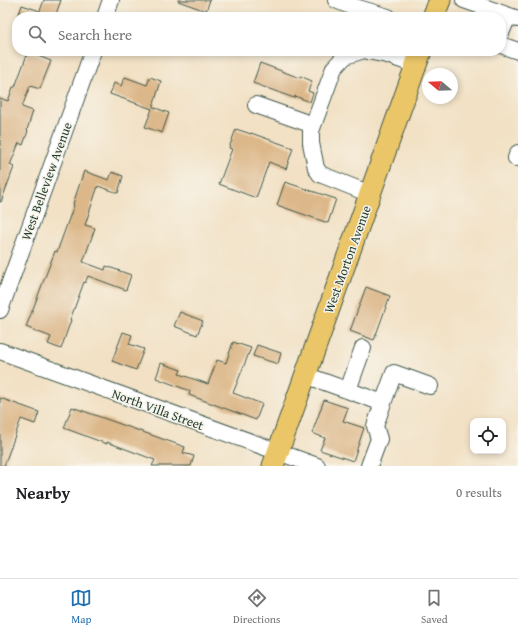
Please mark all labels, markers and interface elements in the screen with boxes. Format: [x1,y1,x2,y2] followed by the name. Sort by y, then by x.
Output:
[12,12,506,56] search box
[26,23,48,45] icon: search
[58,24,132,45] text: Search here
[422,68,458,104] north arrow
[16,119,77,243] street label: West Belleview Avenue
[319,203,376,316] street label: West Morton Avenue
[109,384,207,435] street label: North Villa Street
[470,418,506,454] map controls
[470,418,506,454] button: locate
[16,480,70,505] text: Nearby
[456,483,502,502] text: 0 results
[70,587,92,627] tab: Map
[233,587,280,627] tab: Directions
[421,587,448,627] tab: Saved

